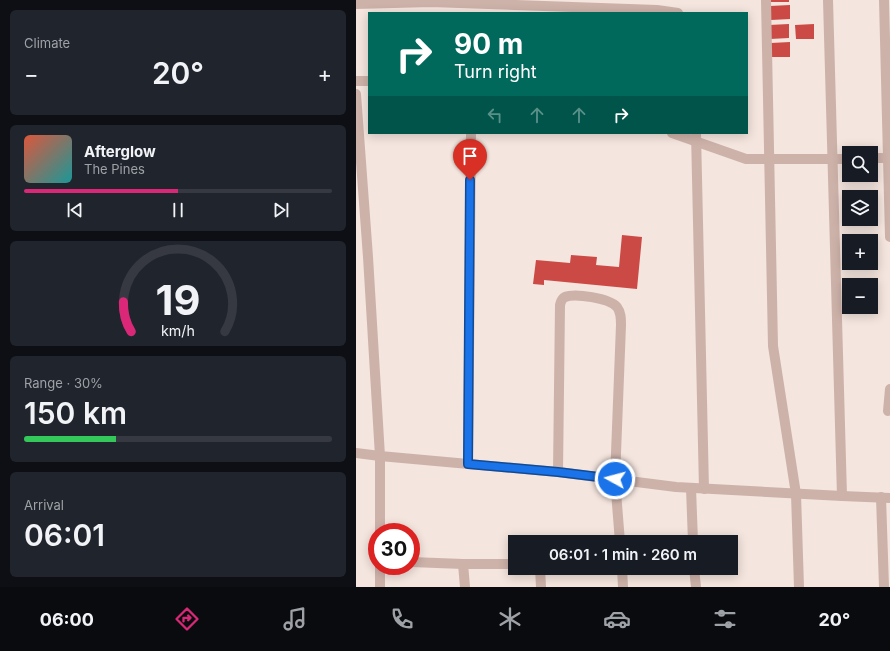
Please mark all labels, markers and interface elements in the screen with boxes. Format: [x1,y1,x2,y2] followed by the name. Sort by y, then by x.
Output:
[454,27,523,61] text: 90 m
[388,28,440,80] icon: right
[24,35,70,51] text: Climate
[152,55,204,91] text: 20°
[24,61,39,87] text: −
[317,61,332,87] text: +
[454,61,537,82] text: Turn right
[484,104,506,126] icon: left
[526,104,548,126] icon: ahead
[568,104,590,126] icon: ahead
[610,104,632,126] icon: right
[453,139,487,180] pin
[84,142,156,161] text: Afterglow
[459,145,481,167] icon: arrive
[842,146,878,314] map controls
[842,146,878,182] button: search
[84,161,145,177] text: The Pines
[842,190,878,226] button: layers
[64,199,86,221] icon: previous
[167,199,189,221] icon: pause
[270,199,292,221] icon: next
[842,234,878,270] button: +
[156,274,200,324] text: 19
[842,278,878,314] button: −
[161,321,195,338] text: km/h
[24,375,103,391] text: Range · 30%
[24,395,127,431] text: 150 km
[594,458,636,500] position arrow
[24,497,64,513] text: Arrival
[24,517,105,553] text: 06:01
[368,523,420,575] speed limit sign: 30
[549,545,697,564] text: 06:01 · 1 min · 260 m
[173,605,201,633] icon: directions
[281,605,309,633] icon: music
[388,605,416,633] icon: phone
[496,605,524,633] icon: climate
[603,605,631,633] icon: car
[711,605,739,633] icon: filters
[40,609,94,630] text: 06:00
[818,609,850,630] text: 20°

